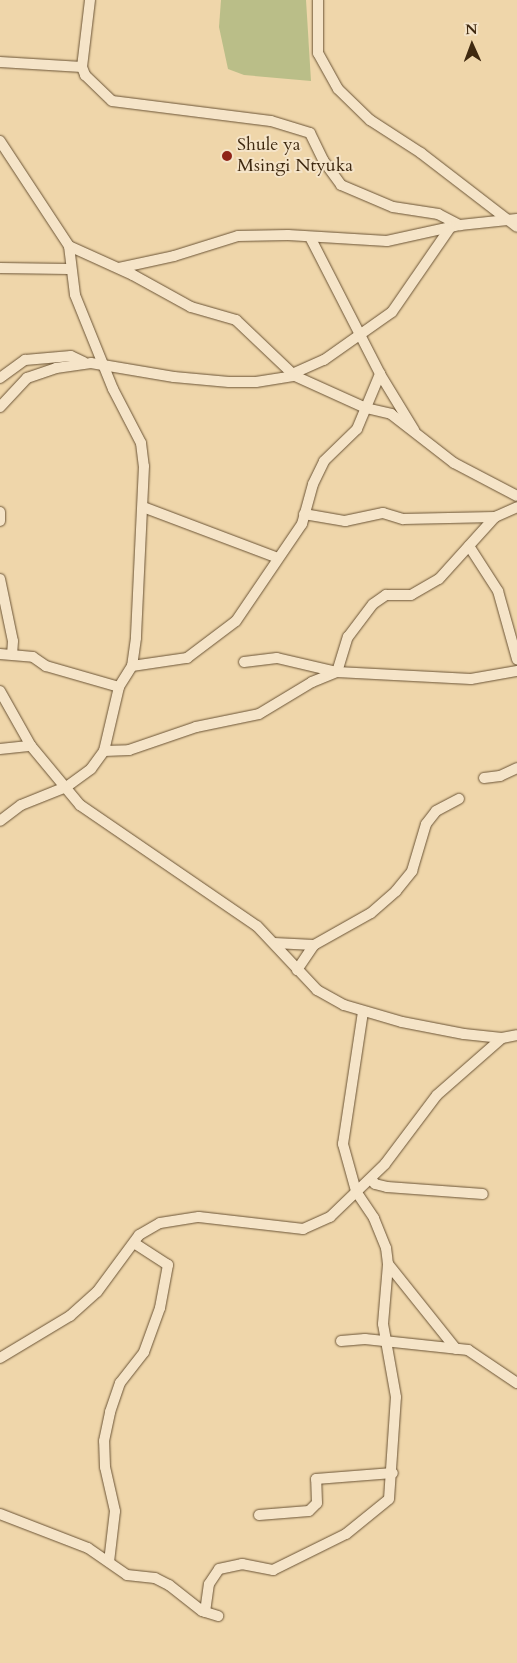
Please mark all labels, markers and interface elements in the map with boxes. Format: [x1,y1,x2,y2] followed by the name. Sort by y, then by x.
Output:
[447,20,497,70] north arrow
[465,20,478,39] text: N
[237,135,353,178] place label: Shule ya Msingi Ntyuka
[221,150,233,162] marker: Shule ya Msingi Ntyuka

